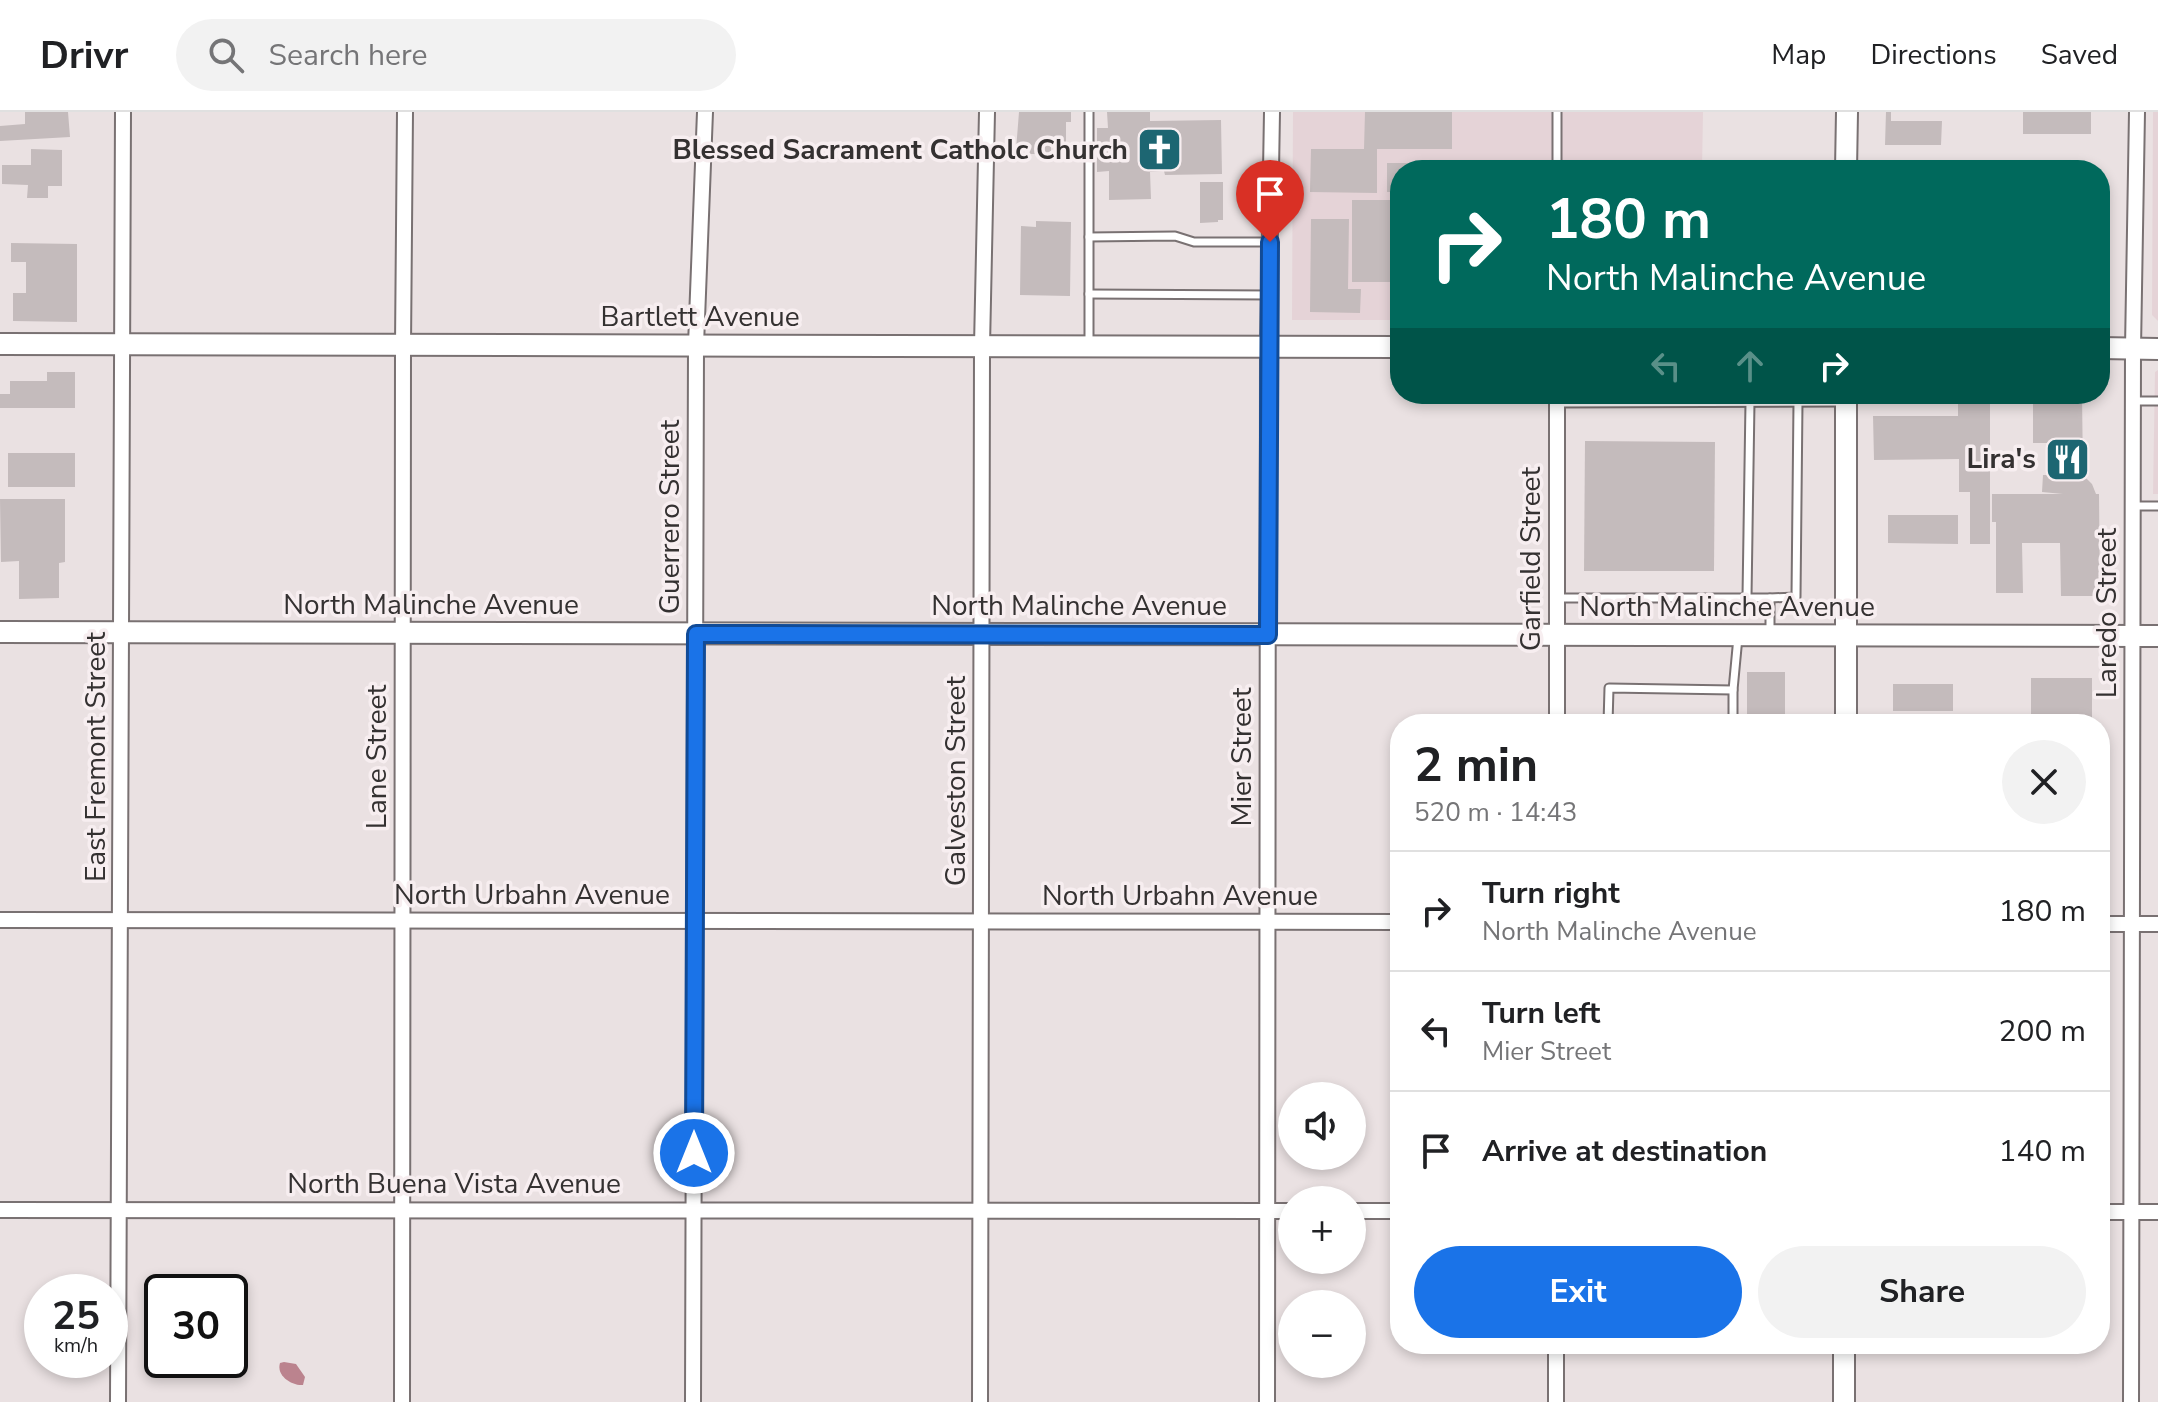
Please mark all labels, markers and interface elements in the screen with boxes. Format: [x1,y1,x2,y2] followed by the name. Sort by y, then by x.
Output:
[176,19,736,91] search box
[40,30,128,81] text: Drivr
[204,33,248,77] icon: search
[268,35,427,76] text: Search here
[1771,36,1826,74] text: Map
[1870,36,1997,74] text: Directions
[2041,36,2118,74] text: Saved
[1135,126,1183,174] church icon: Blessed Sacrament Catholc Church
[673,131,1128,169] place label: Blessed Sacrament Catholc Church
[1236,160,1304,242] pin
[1248,172,1292,216] icon: arrive
[1546,181,1711,258] text: 180 m
[1414,192,1518,296] icon: right
[1546,254,1926,303] text: North Malinche Avenue
[600,298,800,336] street label: Bartlett Avenue
[1644,344,1688,388] icon: left
[1728,344,1772,388] icon: ahead
[1812,344,1856,388] icon: right
[651,419,689,614] street label: Guerrero Street
[2043,435,2091,483] restaurant icon: Lira's
[1967,440,2036,478] place label: Lira's
[1512,467,1550,651] street label: Garfield Street
[2088,528,2126,698] street label: Laredo Street
[283,586,579,624] street label: North Malinche Avenue
[931,587,1227,625] street label: North Malinche Avenue
[1579,588,1875,626] street label: North Malinche Avenue
[77,632,115,882] street label: East Fremont Street
[937,676,975,886] street label: Galveston Street
[358,685,396,829] street label: Lane Street
[1223,687,1261,826] street label: Mier Street
[1414,732,1538,798] text: 2 min
[2002,740,2086,824] button: close
[1414,795,1577,830] text: 520 m · 14:43
[1482,873,1620,914] text: Turn right
[394,876,670,914] street label: North Urbahn Avenue
[1042,877,1318,915] street label: North Urbahn Avenue
[1414,889,1458,933] icon: right
[1999,891,2086,932] text: 180 m
[1482,914,1757,949] text: North Malinche Avenue
[1482,993,1600,1034] text: Turn left
[1414,1009,1458,1053] icon: left
[1999,1011,2086,1052] text: 200 m
[1482,1034,1611,1069] text: Mier Street
[1278,1082,1366,1378] map controls
[1278,1082,1366,1170] button: sound
[652,1111,736,1195] position arrow
[1414,1129,1458,1173] icon: arrive
[1482,1131,1767,1172] text: Arrive at destination
[1999,1131,2086,1172] text: 140 m
[287,1165,621,1203] street label: North Buena Vista Avenue
[1278,1186,1366,1274] button: +
[1414,1246,1742,1338] button: Exit
[1758,1246,2086,1338] button: Share
[144,1274,248,1378] speed limit sign: 30
[52,1289,100,1343] text: 25
[1278,1290,1366,1378] button: −
[54,1332,98,1359] text: km/h

